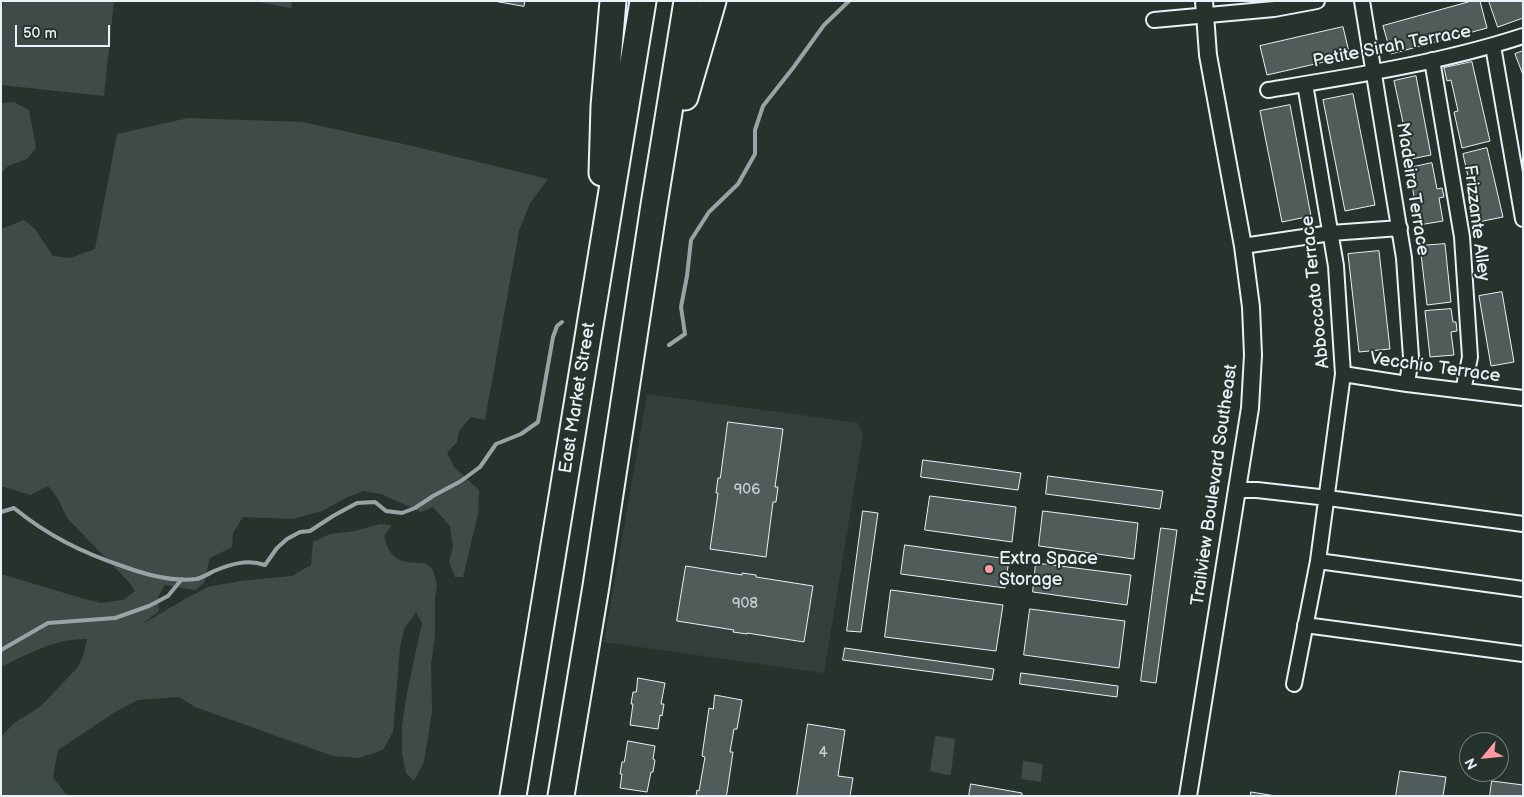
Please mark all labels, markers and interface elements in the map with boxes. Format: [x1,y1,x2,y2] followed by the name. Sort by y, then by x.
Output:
[18,15,112,47] scale bar
[1311,21,1473,73] street label: Petite Sirah Terrace
[23,24,57,43] text: 50 m
[1391,121,1433,257] street label: Madeira Terrace
[1458,164,1494,282] street label: Frizzante Alley
[1297,215,1335,369] street label: Abboccato Terrace
[555,321,601,475] street label: East Market Street
[1368,348,1502,388] street label: Vecchio Terrace
[1187,363,1243,607] street label: Trailview Boulevard Southeast
[734,481,760,499] house number: 906
[999,548,1098,590] place label: Extra Space Storage
[983,563,995,575] marker: Extra Space Storage
[732,595,758,613] house number: 908
[1459,732,1509,782] north arrow
[818,744,828,762] house number: 4
[1461,755,1481,772] text: N

